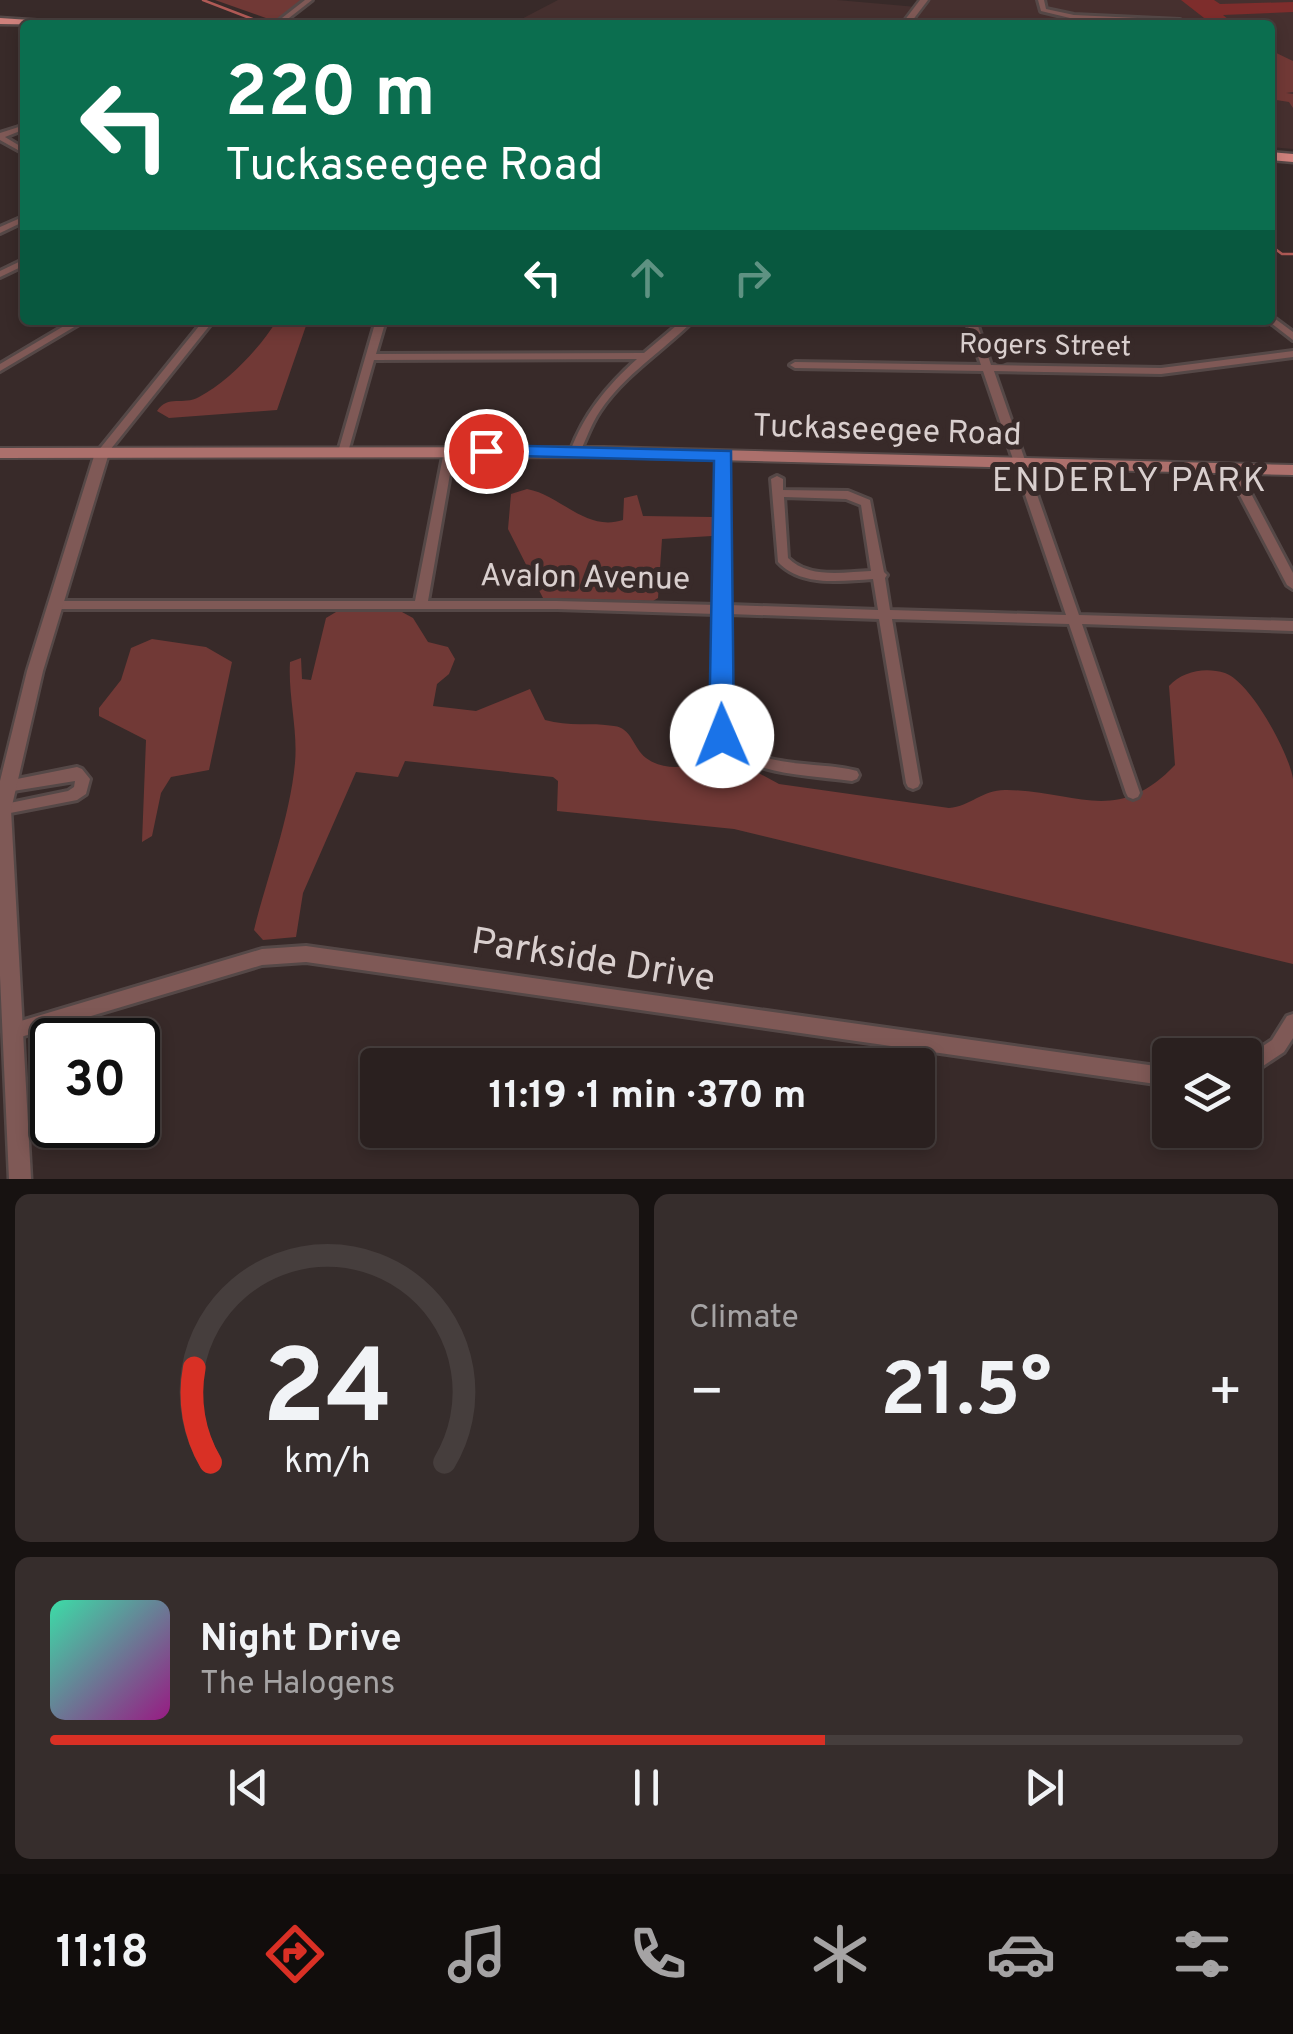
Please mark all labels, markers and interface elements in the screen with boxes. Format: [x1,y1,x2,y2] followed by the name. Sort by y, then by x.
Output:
[225,52,435,141] text: 220 m
[60,60,190,190] icon: left
[225,139,603,196] text: Tuckaseegee Road
[515,250,570,305] icon: left
[620,250,675,305] icon: ahead
[725,250,780,305] icon: right
[959,327,1131,367] street label: Rogers Street
[752,407,1022,457] street label: Tuckaseegee Road
[444,409,529,494] pin
[459,424,514,479] icon: arrive
[992,460,1268,504] district label: ENDERLY PARK
[480,557,690,601] street label: Avalon Avenue
[670,684,774,788] position arrow
[468,919,718,1005] street label: Parkside Drive
[30,1018,160,1148] speed limit sign: 30
[1152,1038,1262,1148] map controls
[1152,1038,1262,1148] button: layers
[489,1073,806,1122] text: 11:19 · 1 min · 370 m
[689,1299,799,1339] text: Climate
[262,1328,392,1460] text: 24
[880,1347,1052,1442] text: 21.5°
[689,1360,724,1430] text: −
[1208,1360,1243,1430] text: +
[284,1440,370,1486] text: km/h
[200,1616,402,1665] text: Night Drive
[200,1665,395,1705] text: The Halogens
[221,1760,276,1815] icon: previous
[619,1760,674,1815] icon: pause
[1017,1760,1072,1815] icon: next
[260,1919,330,1989] icon: directions
[442,1919,512,1989] icon: music
[623,1919,693,1989] icon: phone
[805,1919,875,1989] icon: climate
[986,1919,1056,1989] icon: car
[1167,1919,1237,1989] icon: filters
[56,1926,149,1983] text: 11:18

